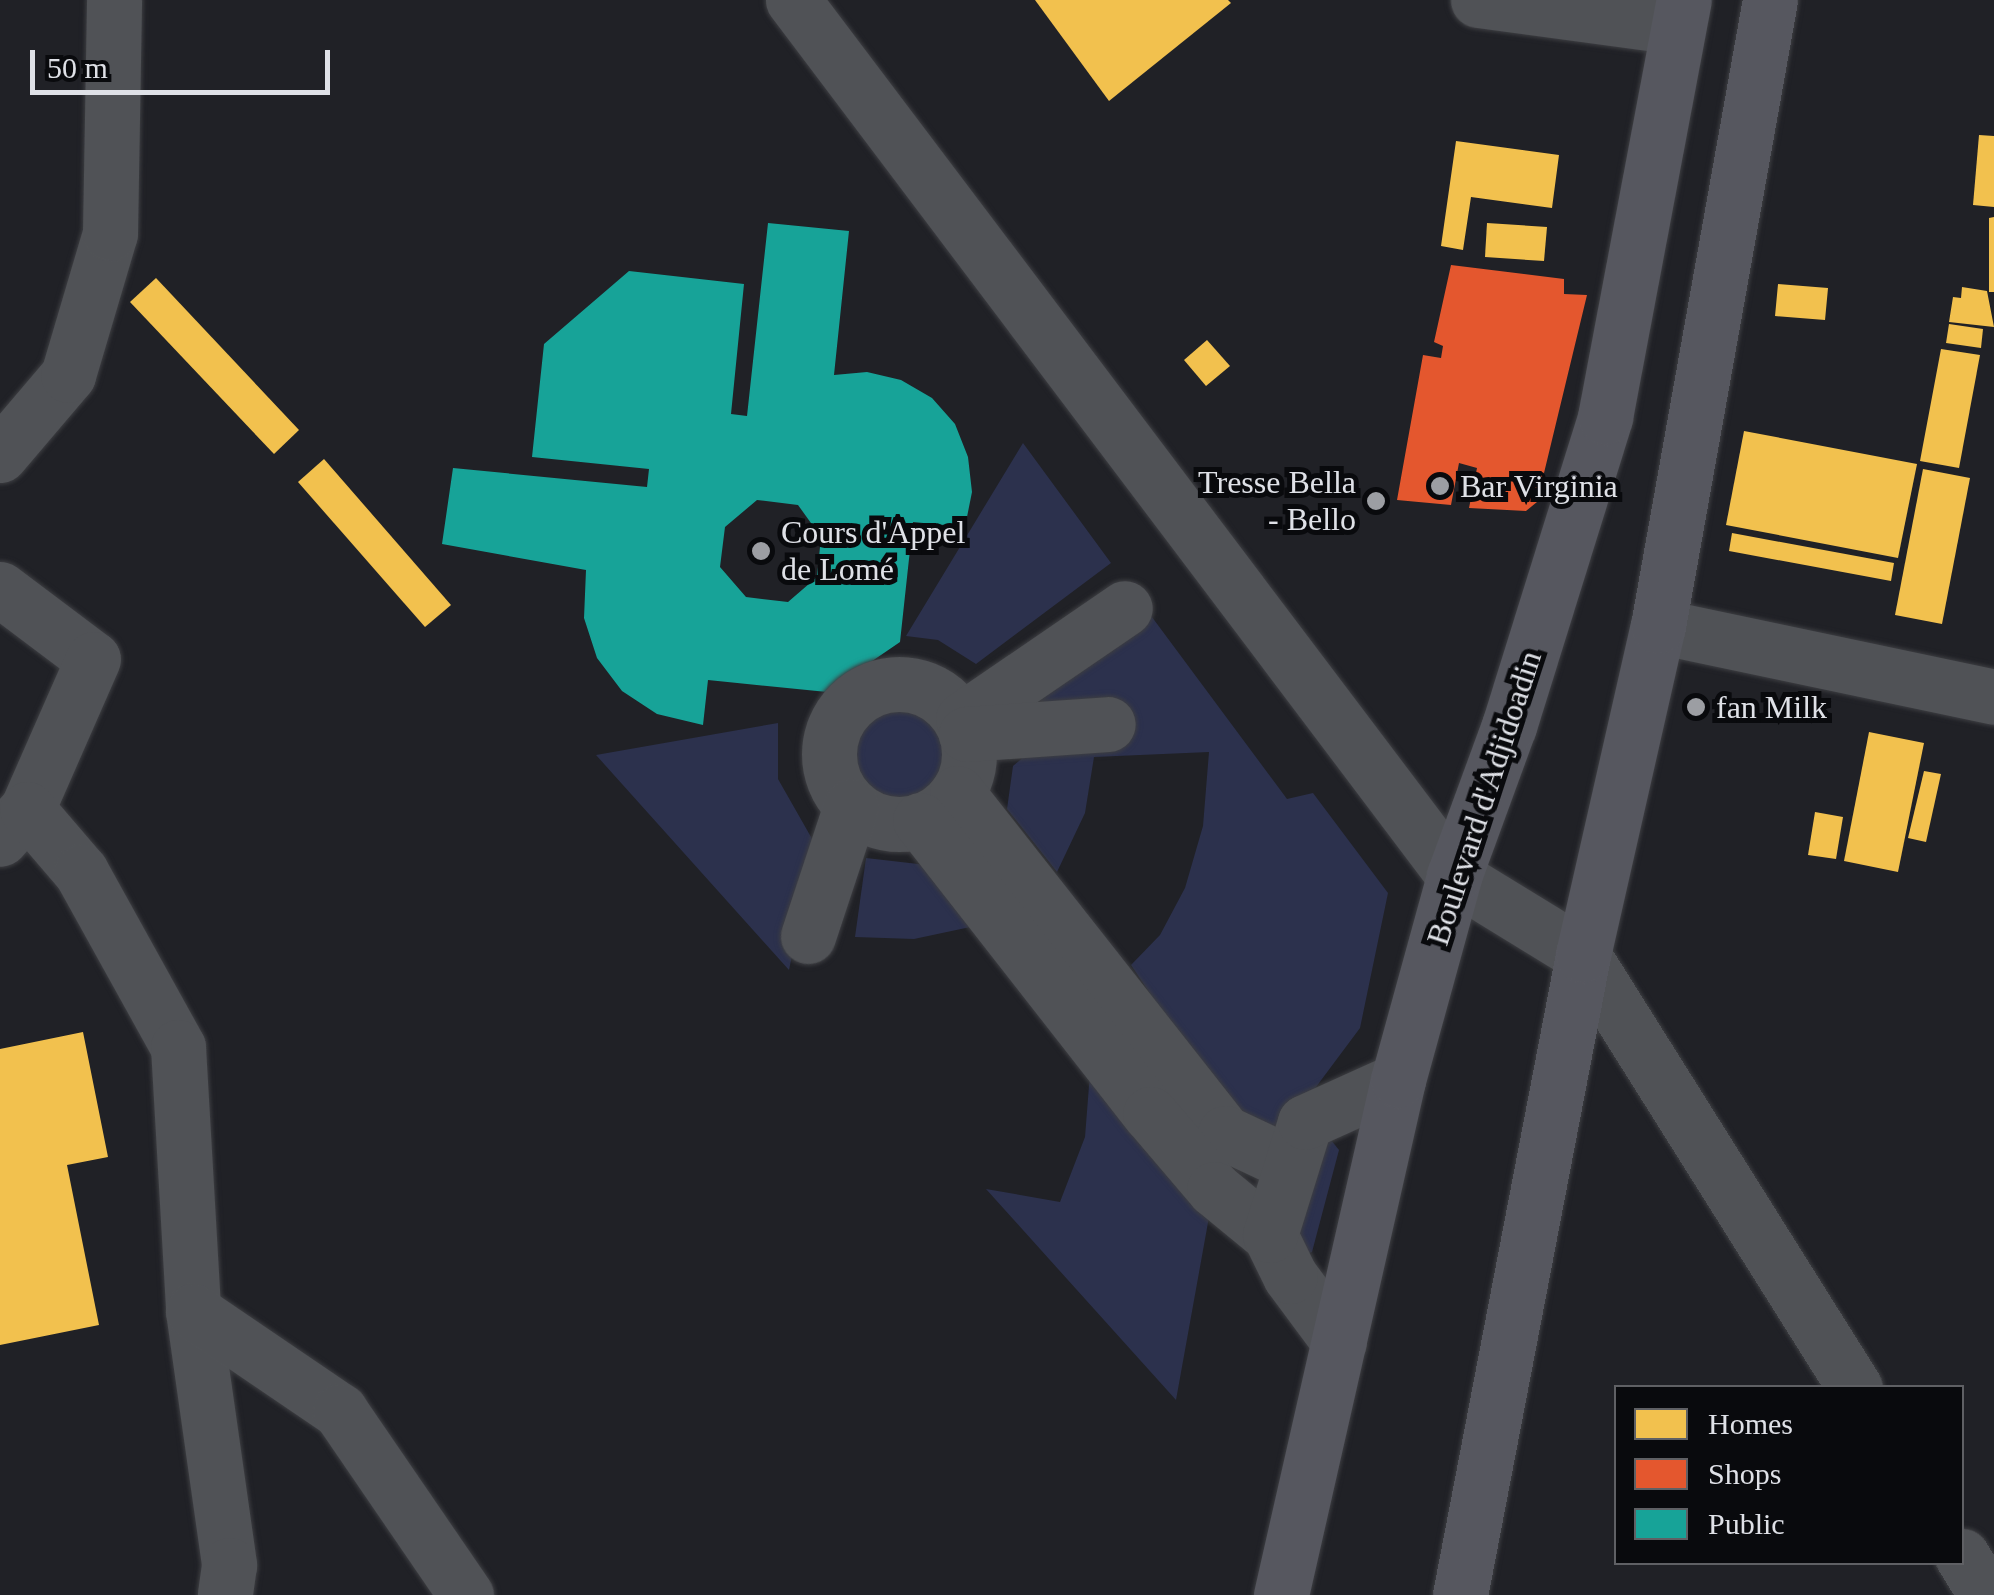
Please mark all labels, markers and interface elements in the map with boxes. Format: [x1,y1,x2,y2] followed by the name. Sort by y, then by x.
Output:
[35,30,335,92] scale bar
[47,51,108,84] text: 50 m
[1198,464,1356,539] place label: Tresse Bella - Bello
[1460,467,1618,505] place label: Bar Virginia
[1429,475,1451,497] marker: Bar Virginia
[1365,490,1387,512] marker: Tresse Bella - Bello
[781,514,965,589] place label: Cours d'Appel de Lomé
[750,540,772,562] marker: Cours d'Appel de Lomé
[1418,646,1550,950] street label: Boulevard d'Adjidoadin
[1716,688,1827,726] place label: fan Milk
[1685,696,1707,718] marker: fan Milk
[1614,1385,1964,1565] legend
[1708,1407,1793,1440] text: Homes
[1708,1457,1781,1490] text: Shops
[1708,1507,1785,1540] text: Public

